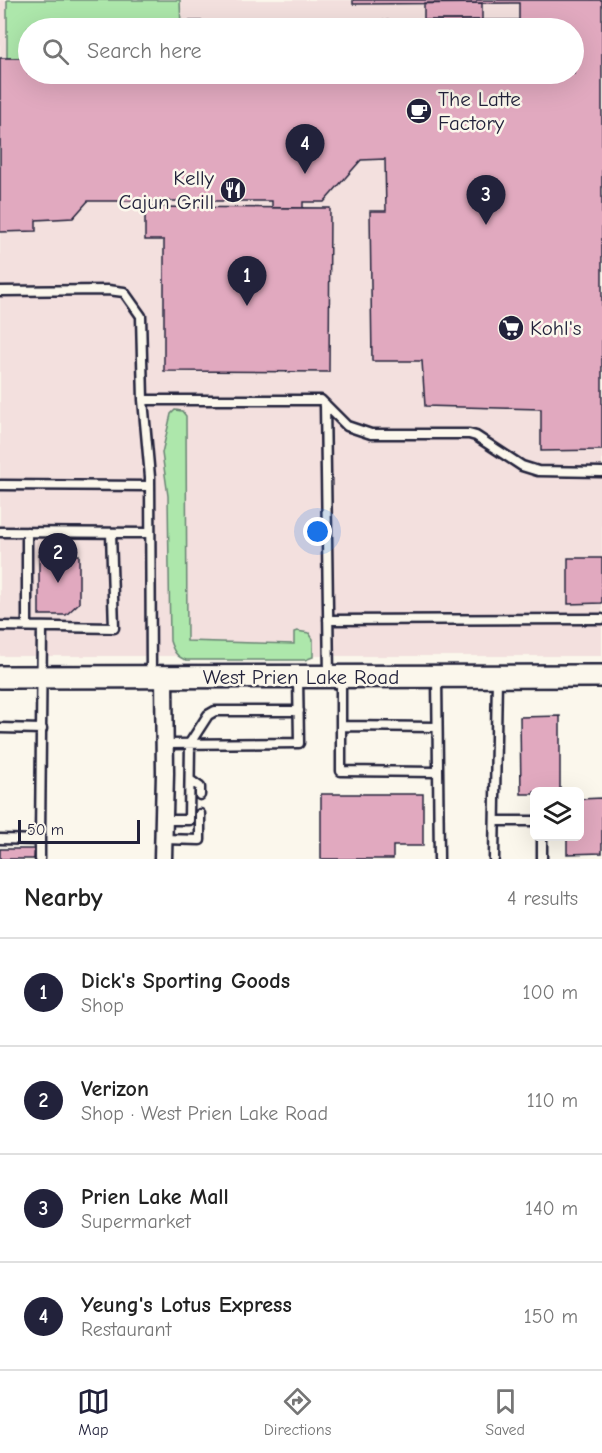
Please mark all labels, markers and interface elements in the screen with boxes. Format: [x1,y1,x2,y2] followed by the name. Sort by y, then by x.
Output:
[18,18,584,84] search box
[39,35,72,68] icon: search
[87,38,202,64] text: Search here
[438,87,521,135] place label: The Latte Factory
[404,96,434,126] cafe icon: The Latte Factory
[286,124,324,174] pin: 4
[119,166,215,214] place label: Kelly Cajun Grill
[218,175,248,205] restaurant icon: Kelly Cajun Grill
[466,176,506,225] pin: 3
[228,256,266,306] pin: 1
[496,313,526,343] supermarket icon: Kohl's
[530,316,582,340] place label: Kohl's
[303,517,332,546] your location
[38,534,78,583] pin: 2
[203,665,399,689] street label: West Prien Lake Road
[530,787,584,841] map controls
[530,787,584,841] button: layers
[18,817,140,844] scale bar
[27,821,64,839] text: 50 m
[24,883,103,913] text: Nearby
[507,887,578,910] text: 4 results
[81,968,290,994] text: Dick's Sporting Goods
[40,981,47,1004] text: 1
[523,981,578,1004] text: 100 m
[81,994,124,1017] text: Shop
[81,1076,149,1102] text: Verizon
[39,1089,48,1112] text: 2
[527,1089,578,1112] text: 110 m
[81,1102,328,1125] text: Shop · West Prien Lake Road
[81,1184,229,1210] text: Prien Lake Mall
[39,1197,48,1220] text: 3
[525,1197,578,1220] text: 140 m
[81,1210,191,1233] text: Supermarket
[81,1292,292,1318] text: Yeung's Lotus Express
[39,1305,48,1328] text: 4
[524,1305,578,1328] text: 150 m
[81,1318,171,1341] text: Restaurant
[77,1385,110,1439] tab: Map
[264,1385,331,1439] tab: Directions
[485,1385,525,1439] tab: Saved

